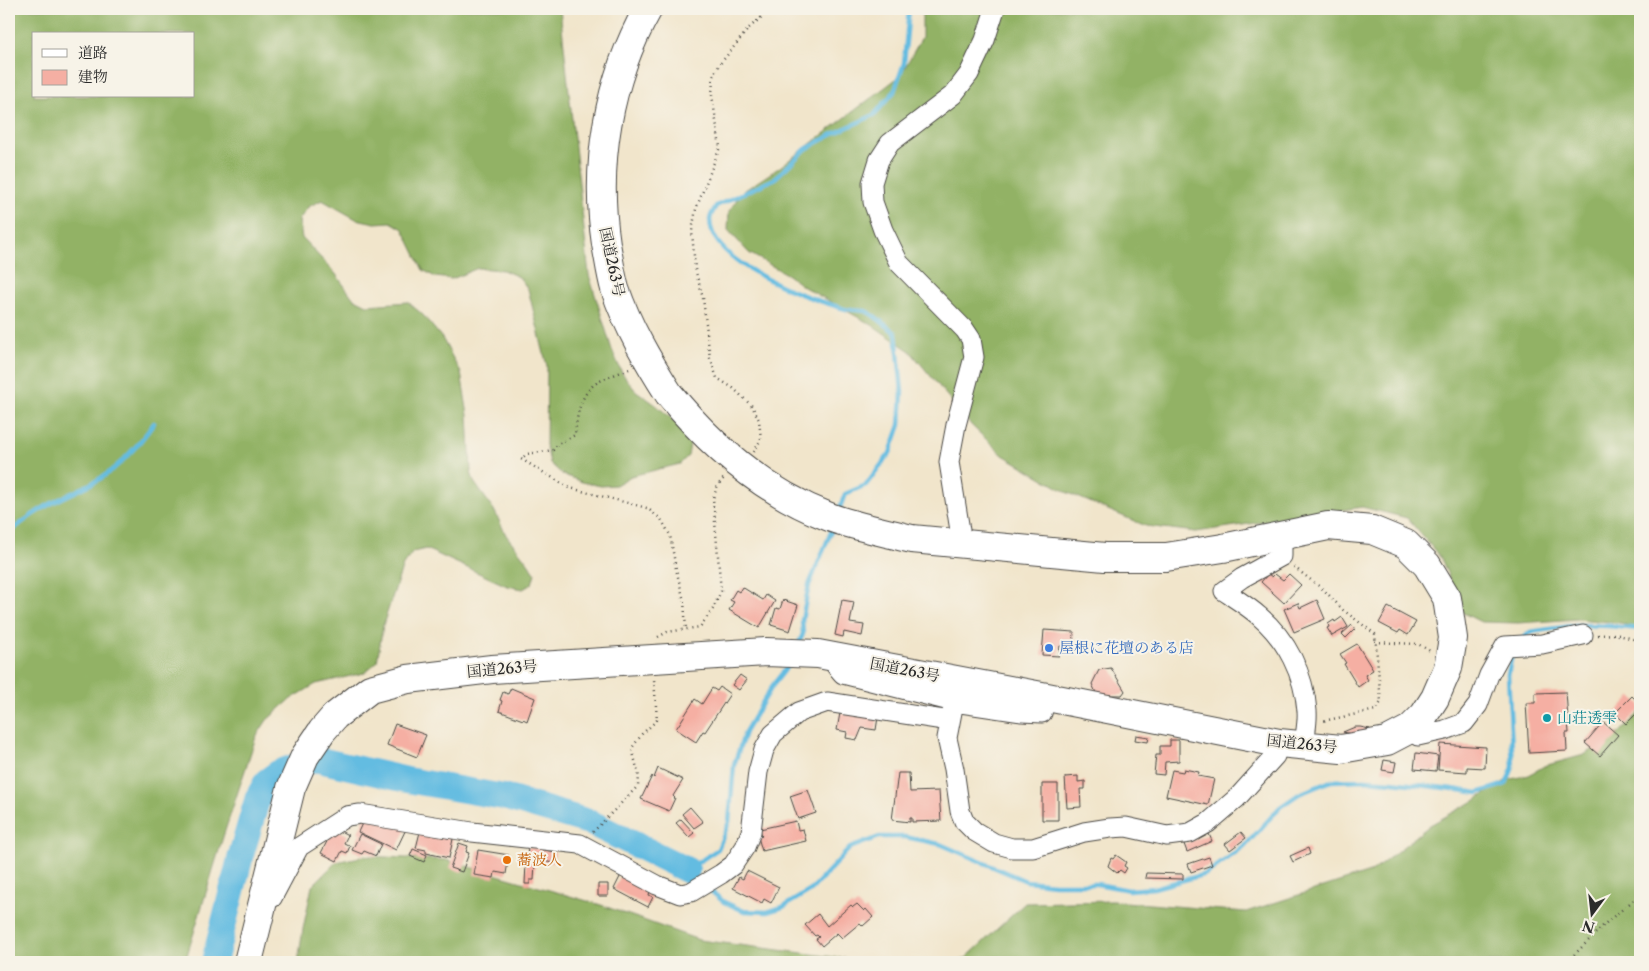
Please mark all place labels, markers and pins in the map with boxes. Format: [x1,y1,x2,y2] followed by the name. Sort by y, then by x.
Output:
[1059,638,1194,657] place label: 屋根に花壇のある店
[1043,642,1055,654] marker: 屋根に花壇のある店
[1557,708,1617,727] place label: 山荘透雫
[1541,712,1553,724] marker: 山荘透雫
[517,850,562,869] place label: 蕎波人
[501,854,513,866] marker: 蕎波人

